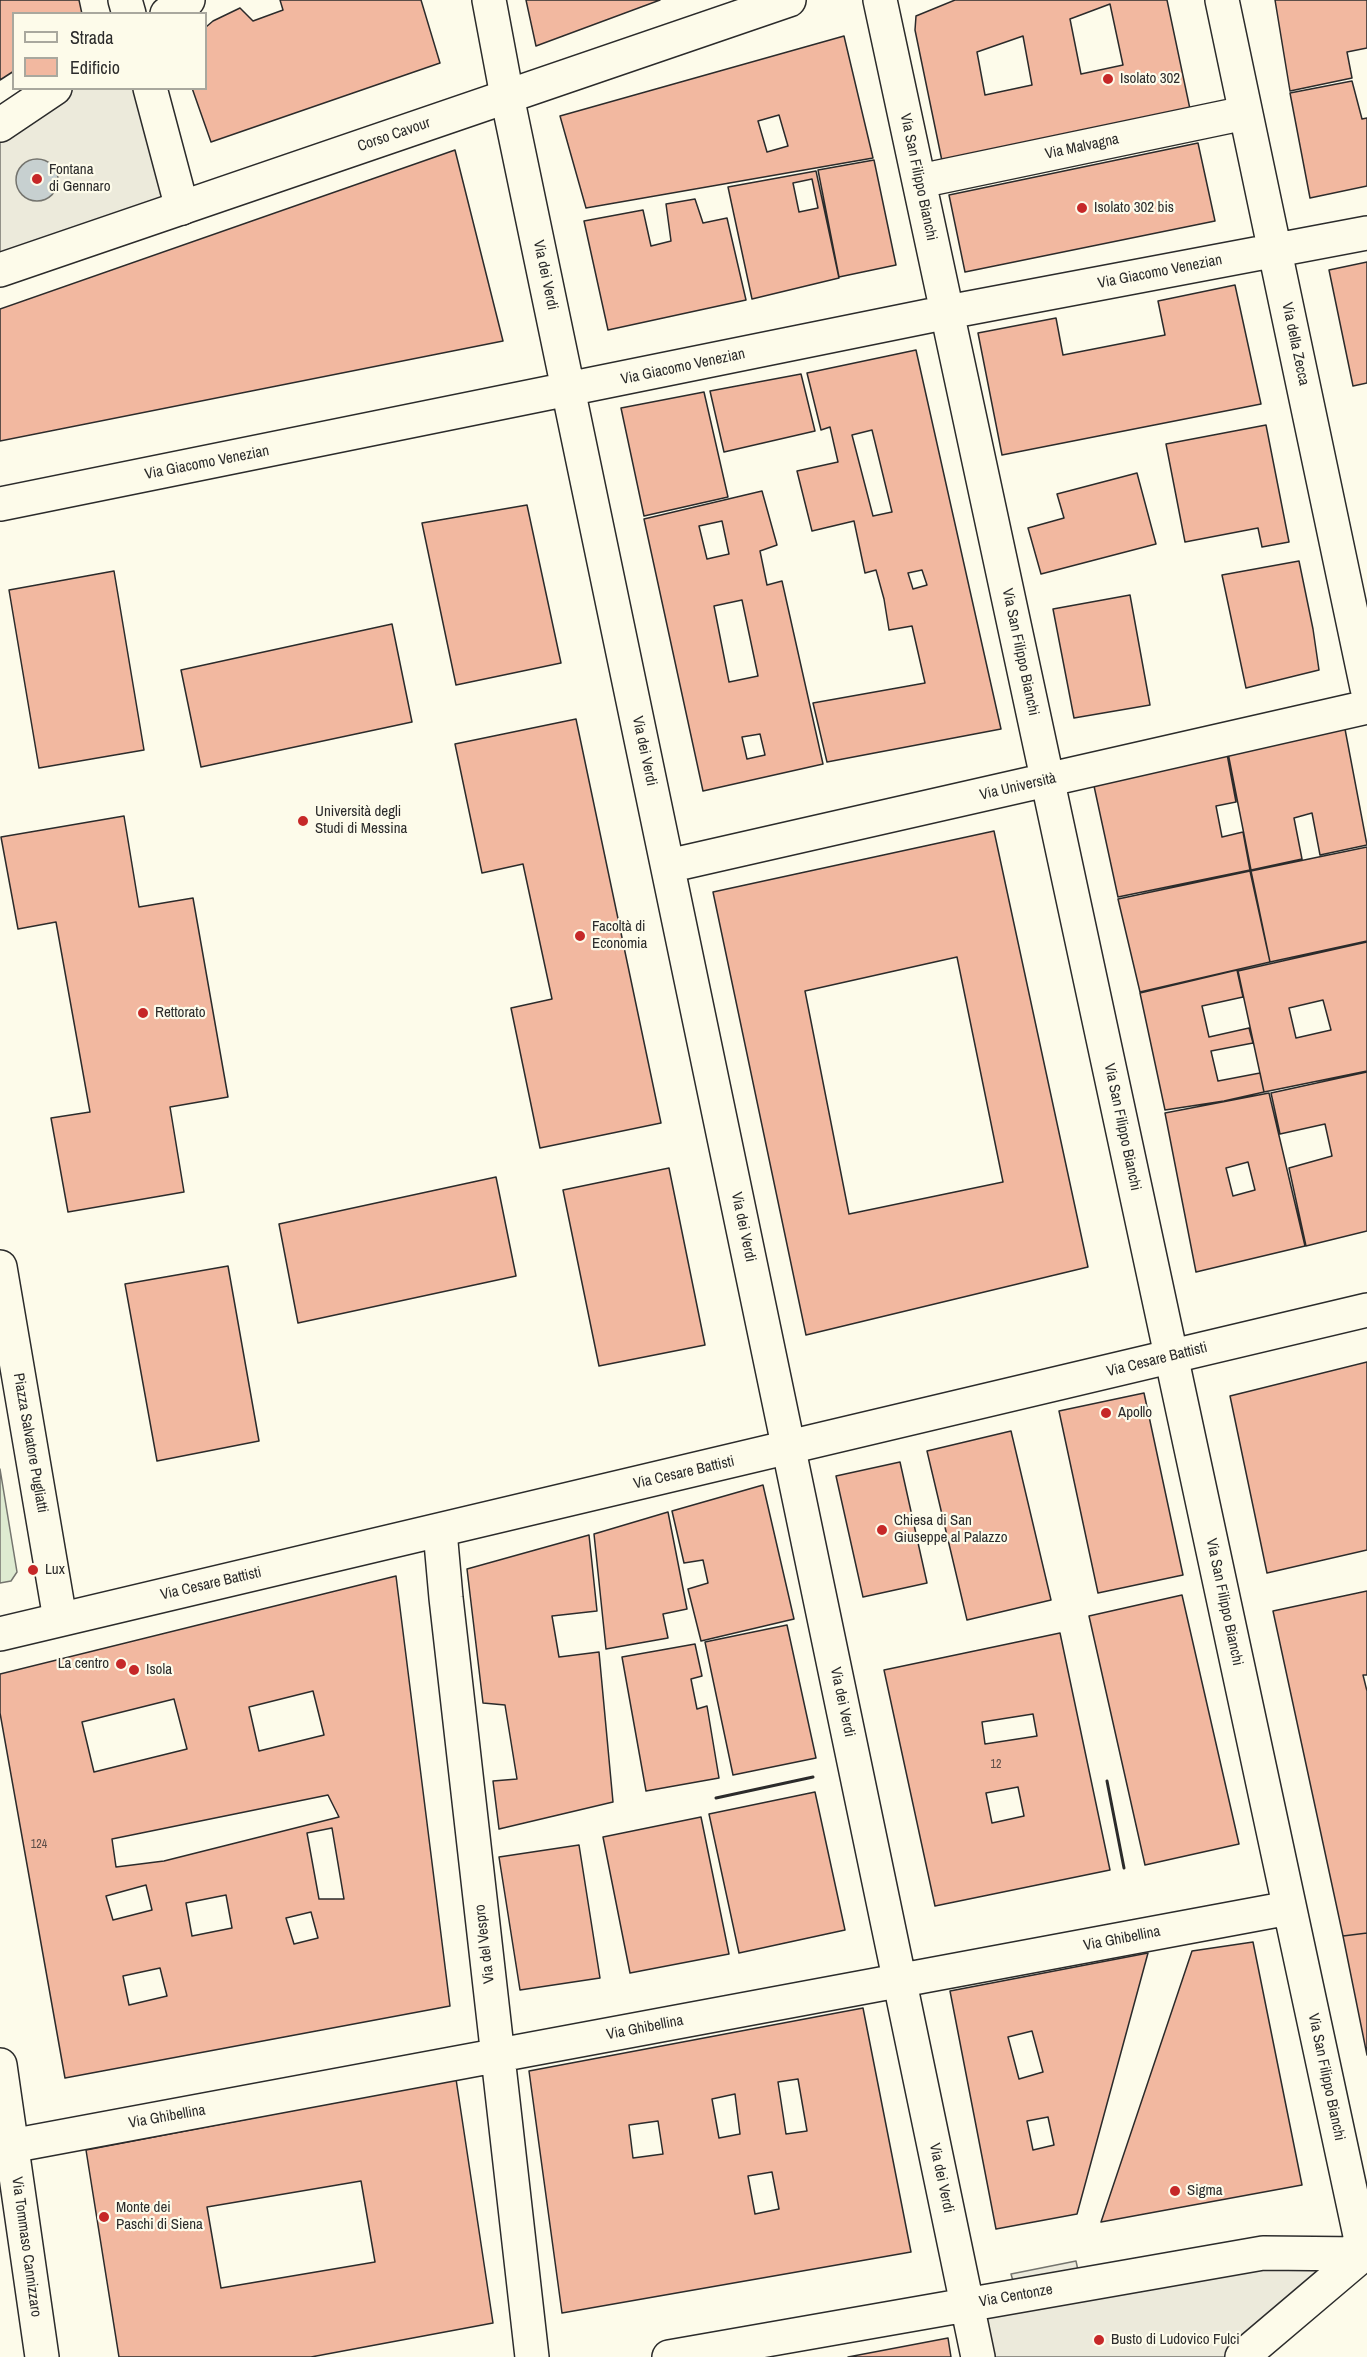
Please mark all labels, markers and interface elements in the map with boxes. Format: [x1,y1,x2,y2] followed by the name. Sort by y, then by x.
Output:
[12,12,207,90] legend
[70,25,114,50] text: Strada
[70,55,120,80] text: Edificio
[1120,70,1180,88] place label: Isolato 302
[1101,72,1115,86] marker: Isolato 302
[896,112,940,242] street label: Via San Filippo Bianchi
[355,114,433,156] street label: Corso Cavour
[1043,130,1121,164] street label: Via Malvagna
[49,161,111,196] place label: Fontana di Gennaro
[30,172,44,186] marker: Fontana di Gennaro
[1094,199,1174,217] place label: Isolato 302 bis
[1075,201,1089,215] marker: Isolato 302 bis
[529,238,561,312] street label: Via dei Verdi
[1096,251,1224,293] street label: Via Giacomo Venezian
[1277,301,1313,387] street label: Via della Zecca
[619,345,747,389] street label: Via Giacomo Venezian
[143,442,271,484] street label: Via Giacomo Venezian
[998,587,1042,717] street label: Via San Filippo Bianchi
[628,714,660,788] street label: Via dei Verdi
[978,769,1058,805] street label: Via Università
[315,803,407,838] place label: Università degli Studi di Messina
[296,814,310,828] marker: Università degli Studi di Messina
[592,918,647,953] place label: Facoltà di Economia
[573,929,587,943] marker: Facoltà di Economia
[155,1004,206,1022] place label: Rettorato
[136,1006,150,1020] marker: Rettorato
[1100,1062,1144,1192] street label: Via San Filippo Bianchi
[727,1190,759,1264] street label: Via dei Verdi
[1105,1339,1209,1381] street label: Via Cesare Battisti
[9,1372,51,1514] street label: Piazza Salvatore Pugliatti
[1118,1404,1152,1422] place label: Apollo
[1099,1406,1113,1420] marker: Apollo
[632,1453,736,1493] street label: Via Cesare Battisti
[894,1512,1008,1547] place label: Chiesa di San Giuseppe al Palazzo
[875,1523,889,1537] marker: Chiesa di San Giuseppe al Palazzo
[1202,1537,1246,1667] street label: Via San Filippo Bianchi
[45,1561,65,1579] place label: Lux
[26,1563,40,1577] marker: Lux
[159,1564,263,1604] street label: Via Cesare Battisti
[58,1655,109,1673] place label: La centro
[114,1657,128,1671] marker: La centro
[146,1661,172,1679] place label: Isola
[127,1663,141,1677] marker: Isola
[826,1665,858,1739] street label: Via dei Verdi
[991,1758,1001,1772] house number: 12
[31,1838,47,1852] house number: 124
[471,1903,499,1985] street label: Via del Vespro
[1082,1923,1162,1955] street label: Via Ghibellina
[605,2012,685,2044] street label: Via Ghibellina
[1304,2012,1348,2142] street label: Via San Filippo Bianchi
[127,2101,207,2133] street label: Via Ghibellina
[925,2141,957,2215] street label: Via dei Verdi
[7,2176,45,2318] street label: Via Tommaso Cannizzaro
[1187,2182,1223,2200] place label: Sigma
[1168,2184,1182,2198] marker: Sigma
[116,2199,203,2234] place label: Monte dei Paschi di Siena
[97,2210,111,2224] marker: Monte dei Paschi di Siena
[978,2281,1054,2311] street label: Via Centonze
[1111,2331,1240,2349] place label: Busto di Ludovico Fulci
[1092,2333,1106,2347] marker: Busto di Ludovico Fulci

